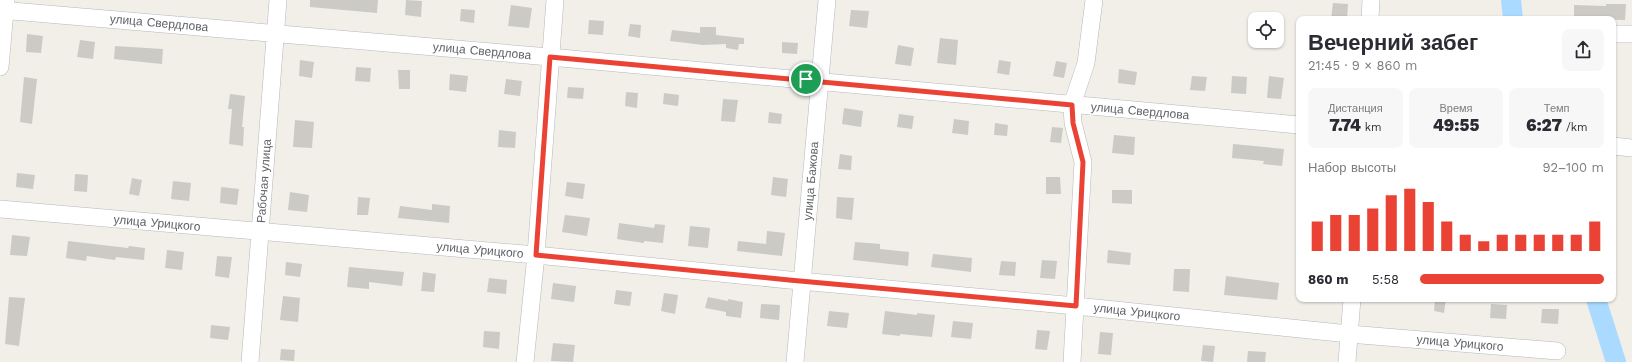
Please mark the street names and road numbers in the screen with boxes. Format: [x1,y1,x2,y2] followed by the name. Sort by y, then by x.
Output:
[109,12,209,34] street label: улица Свердлова
[432,40,532,62] street label: улица Свердлова
[1090,100,1190,122] street label: улица Свердлова
[254,138,274,223] street label: Рабочая улица
[801,141,821,221] street label: улица Бажова
[113,212,201,234] street label: улица Урицкого
[436,239,524,261] street label: улица Урицкого
[1093,300,1181,324] street label: улица Урицкого
[1416,332,1504,354] street label: улица Урицкого

